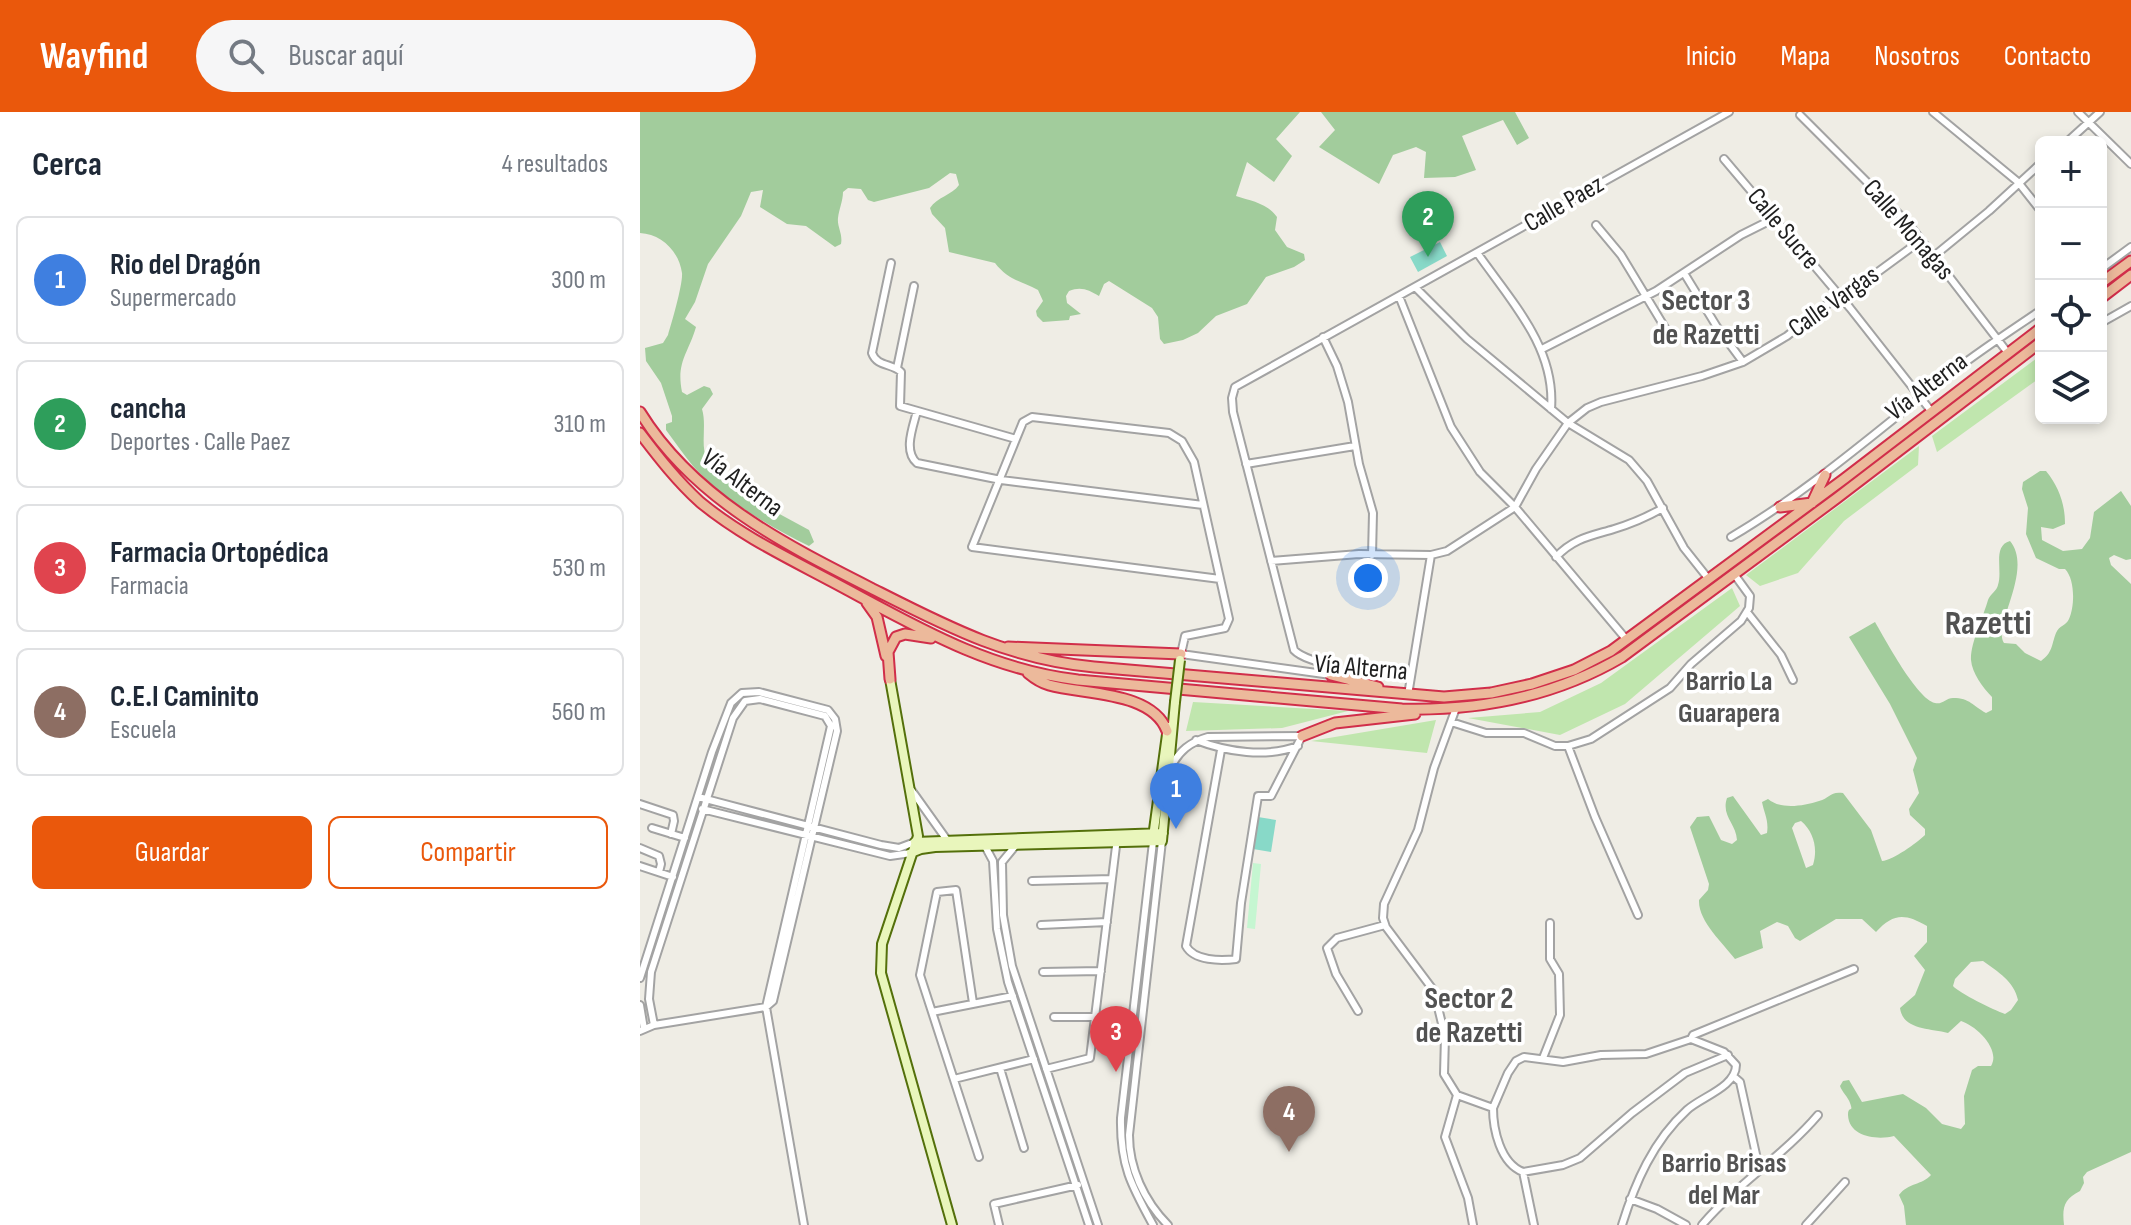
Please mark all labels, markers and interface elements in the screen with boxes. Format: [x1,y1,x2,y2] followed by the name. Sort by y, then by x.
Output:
[196,20,756,92] search box
[40,34,148,79] text: Wayfind
[224,34,268,78] icon: search
[288,38,404,74] text: Buscar aquí
[1686,40,1737,73] text: Inicio
[1781,40,1830,73] text: Mapa
[1874,40,1960,73] text: Nosotros
[2004,40,2091,73] text: Contacto
[2035,136,2107,424] map controls
[2035,136,2107,208] button: +
[32,144,102,185] text: Cerca
[502,149,608,180] text: 4 resultados
[1519,169,1609,239] street label: Calle Paez
[1856,173,1960,287] street label: Calle Monagas
[1740,182,1826,276] street label: Calle Sucre
[1402,191,1454,257] pin: 2
[2035,208,2107,280] button: −
[110,247,261,283] text: Rio del Dragón
[1783,260,1885,344] street label: Calle Vargas
[55,265,65,296] text: 1
[551,265,606,296] text: 300 m
[2035,280,2107,352] button: locate
[110,283,237,314] text: Supermercado
[1652,283,1760,353] district label: Sector 3 de Razetti
[1880,346,1974,428] street label: Vía Alterna
[2035,352,2107,424] button: layers
[110,391,186,427] text: cancha
[54,409,66,440] text: 2
[554,409,606,440] text: 310 m
[110,427,290,458] text: Deportes · Calle Paez
[695,442,789,524] street label: Vía Alterna
[110,535,329,571] text: Farmacia Ortopédica
[54,553,66,584] text: 3
[552,553,606,584] text: 530 m
[1348,558,1388,598] your location
[110,571,189,602] text: Farmacia
[1945,603,2031,644] district label: Razetti
[1313,648,1409,688] street label: Vía Alterna
[1678,665,1780,730] district label: Barrio La Guarapera
[110,679,259,715] text: C.E.I Caminito
[54,697,66,728] text: 4
[552,697,606,728] text: 560 m
[110,715,177,746] text: Escuela
[1150,763,1202,829] pin: 1
[32,816,312,889] button: Guardar
[328,816,608,889] button: Compartir
[1415,981,1523,1051] district label: Sector 2 de Razetti
[1090,1006,1142,1072] pin: 3
[1263,1086,1315,1152] pin: 4
[1661,1147,1787,1212] district label: Barrio Brisas del Mar

